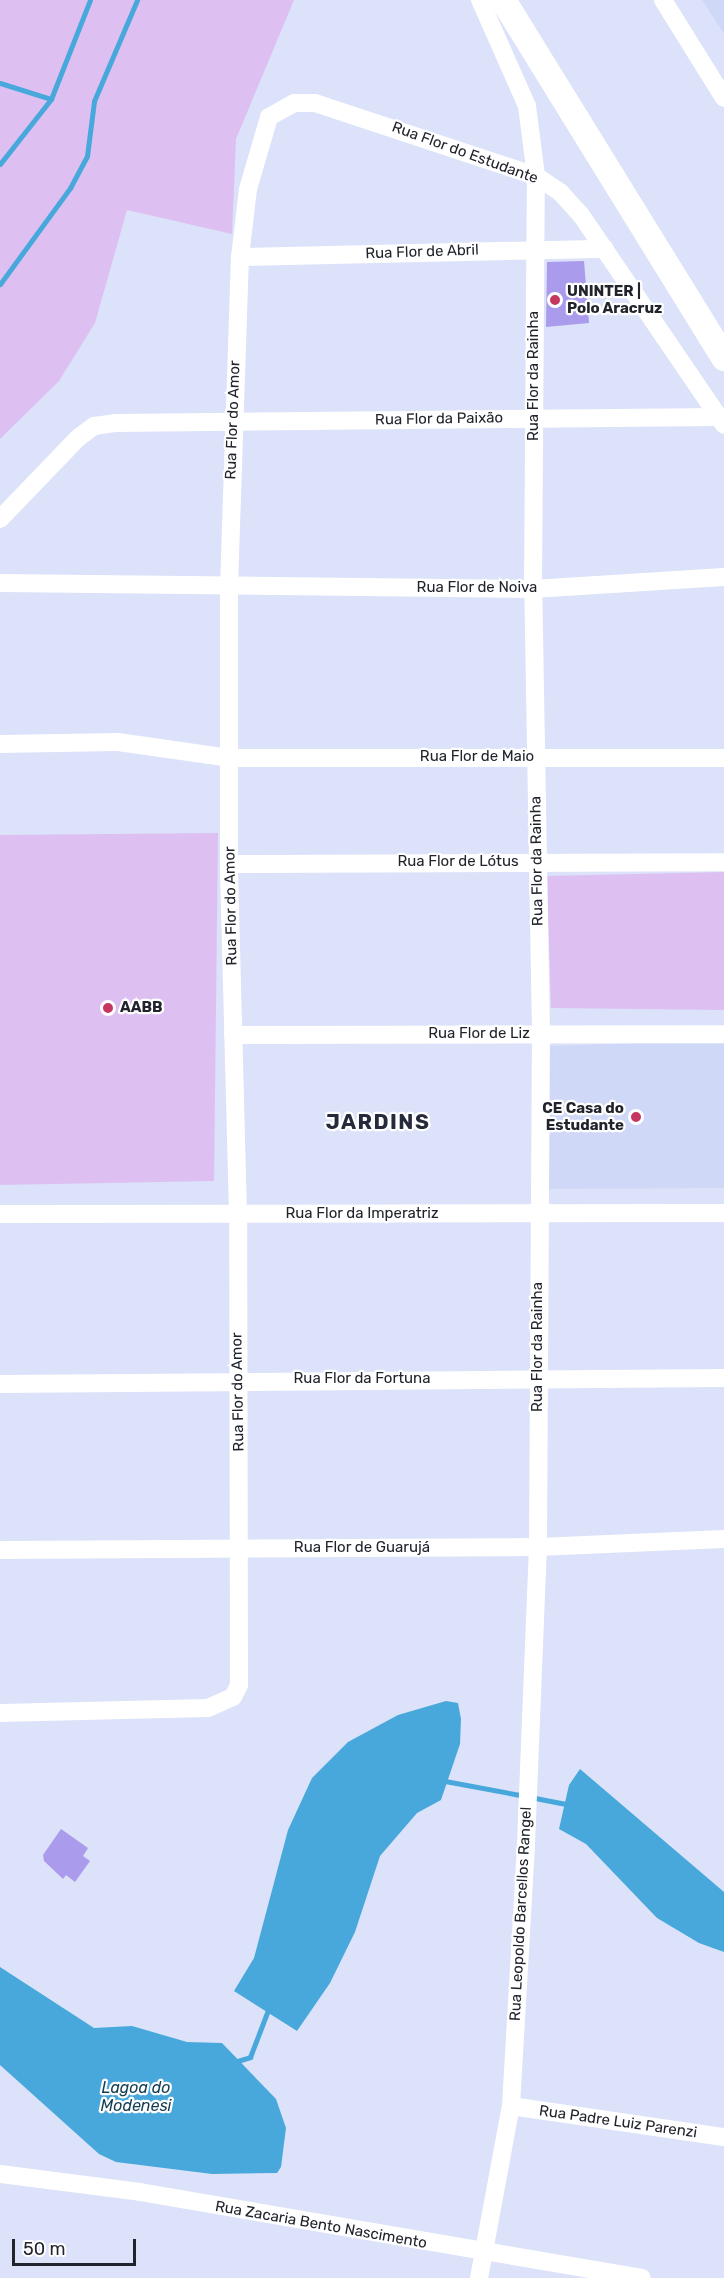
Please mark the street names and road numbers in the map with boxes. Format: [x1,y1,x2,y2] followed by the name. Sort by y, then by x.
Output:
[389,118,541,188] street label: Rua Flor do Estudante
[365,241,479,263] street label: Rua Flor de Abril
[525,311,543,441] street label: Rua Flor da Rainha
[222,360,244,480] street label: Rua Flor do Amor
[375,409,503,429] street label: Rua Flor da Paixão
[416,579,538,597] street label: Rua Flor de Noiva
[420,748,534,766] street label: Rua Flor de Maio
[527,796,547,926] street label: Rua Flor da Rainha
[221,846,241,966] street label: Rua Flor do Amor
[397,853,519,871] street label: Rua Flor de Lótus
[428,1025,530,1043] street label: Rua Flor de Liz
[285,1205,439,1223] street label: Rua Flor da Imperatriz
[529,1282,547,1412] street label: Rua Flor da Rainha
[228,1332,248,1452] street label: Rua Flor do Amor
[293,1370,431,1388] street label: Rua Flor da Fortuna
[294,1539,430,1557] street label: Rua Flor de Guarujá
[506,1806,536,2022] street label: Rua Leopoldo Barcellos Rangel
[538,2102,698,2142] street label: Rua Padre Luiz Parenzi
[214,2197,428,2253] street label: Rua Zacaria Bento Nascimento

